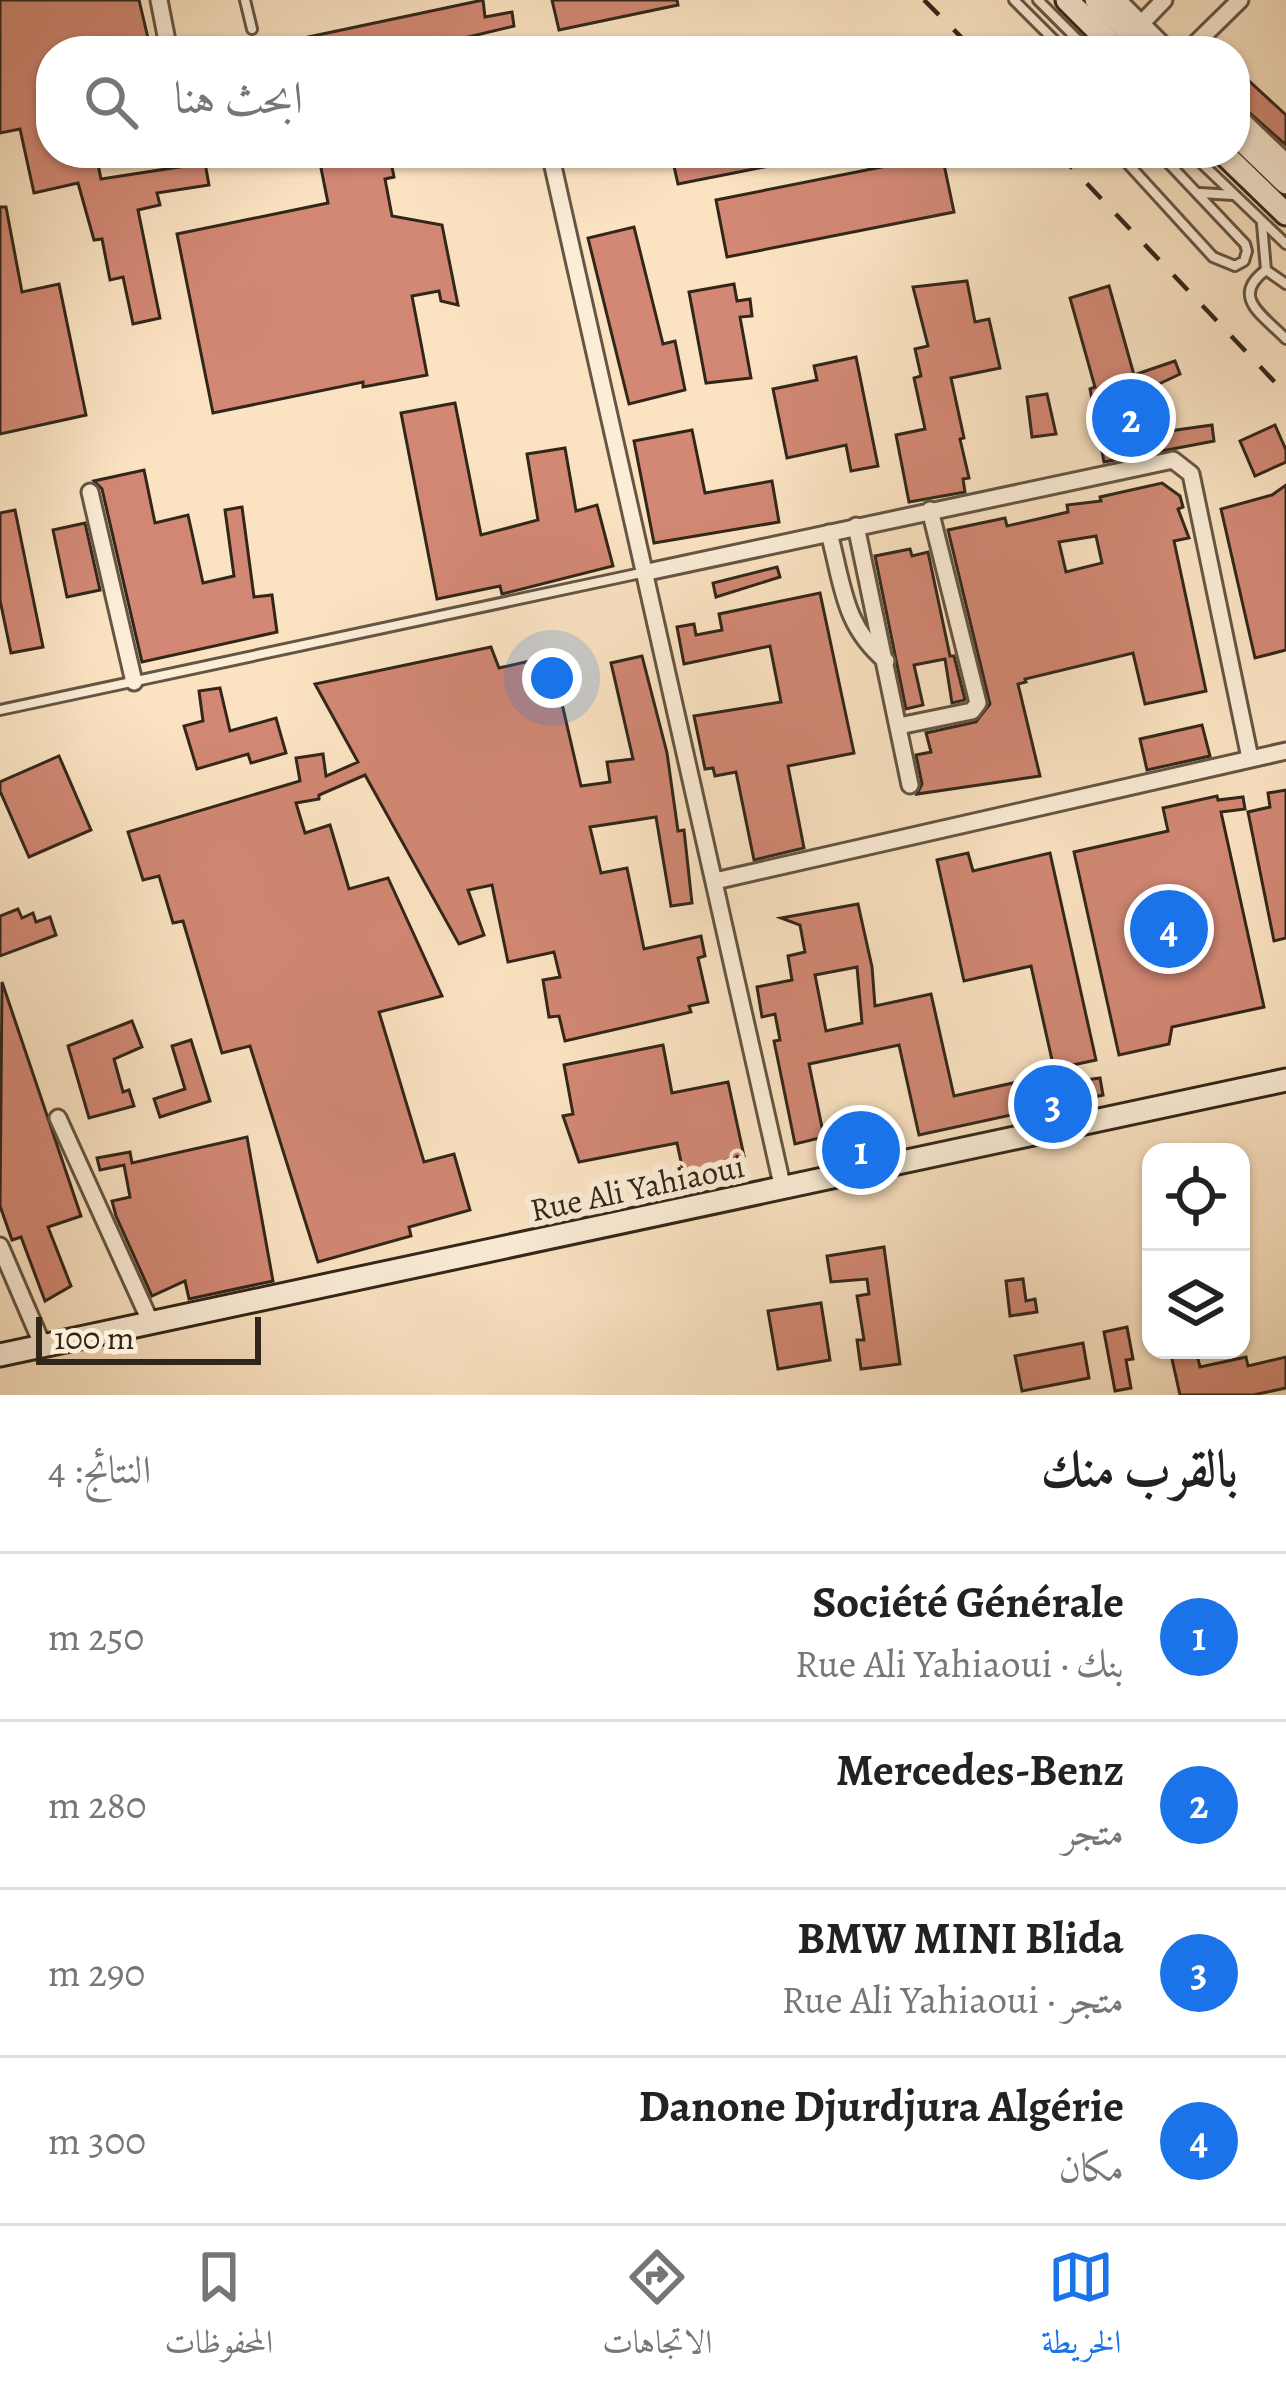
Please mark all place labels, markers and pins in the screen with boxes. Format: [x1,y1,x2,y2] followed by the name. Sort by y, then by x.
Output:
[1092,373,1170,463] pin: 2
[1130,884,1208,974] pin: 4
[1014,1059,1092,1149] pin: 3
[822,1105,900,1195] pin: 1

